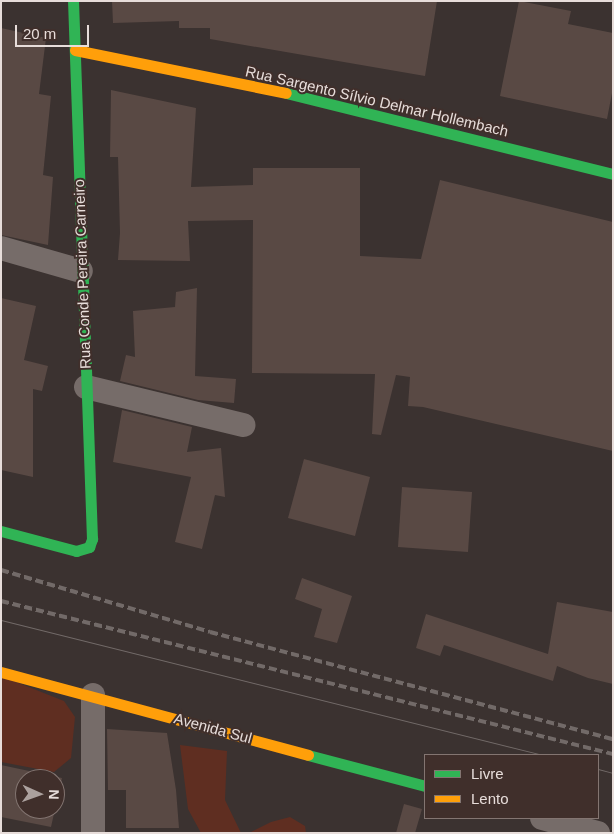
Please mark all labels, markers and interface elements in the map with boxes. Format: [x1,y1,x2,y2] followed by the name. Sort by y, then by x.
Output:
[18,15,91,47] scale bar
[23,25,56,42] text: 20 m
[244,62,510,140] street label: Rua Sargento Sílvio Delmar Hollembach
[70,179,94,369] street label: Rua Conde Pereira Carneiro
[172,709,254,747] street label: Avenida Sul
[424,754,599,819] legend
[471,765,504,782] text: Livre
[15,769,65,819] north arrow
[46,789,62,800] text: N
[471,790,509,807] text: Lento

